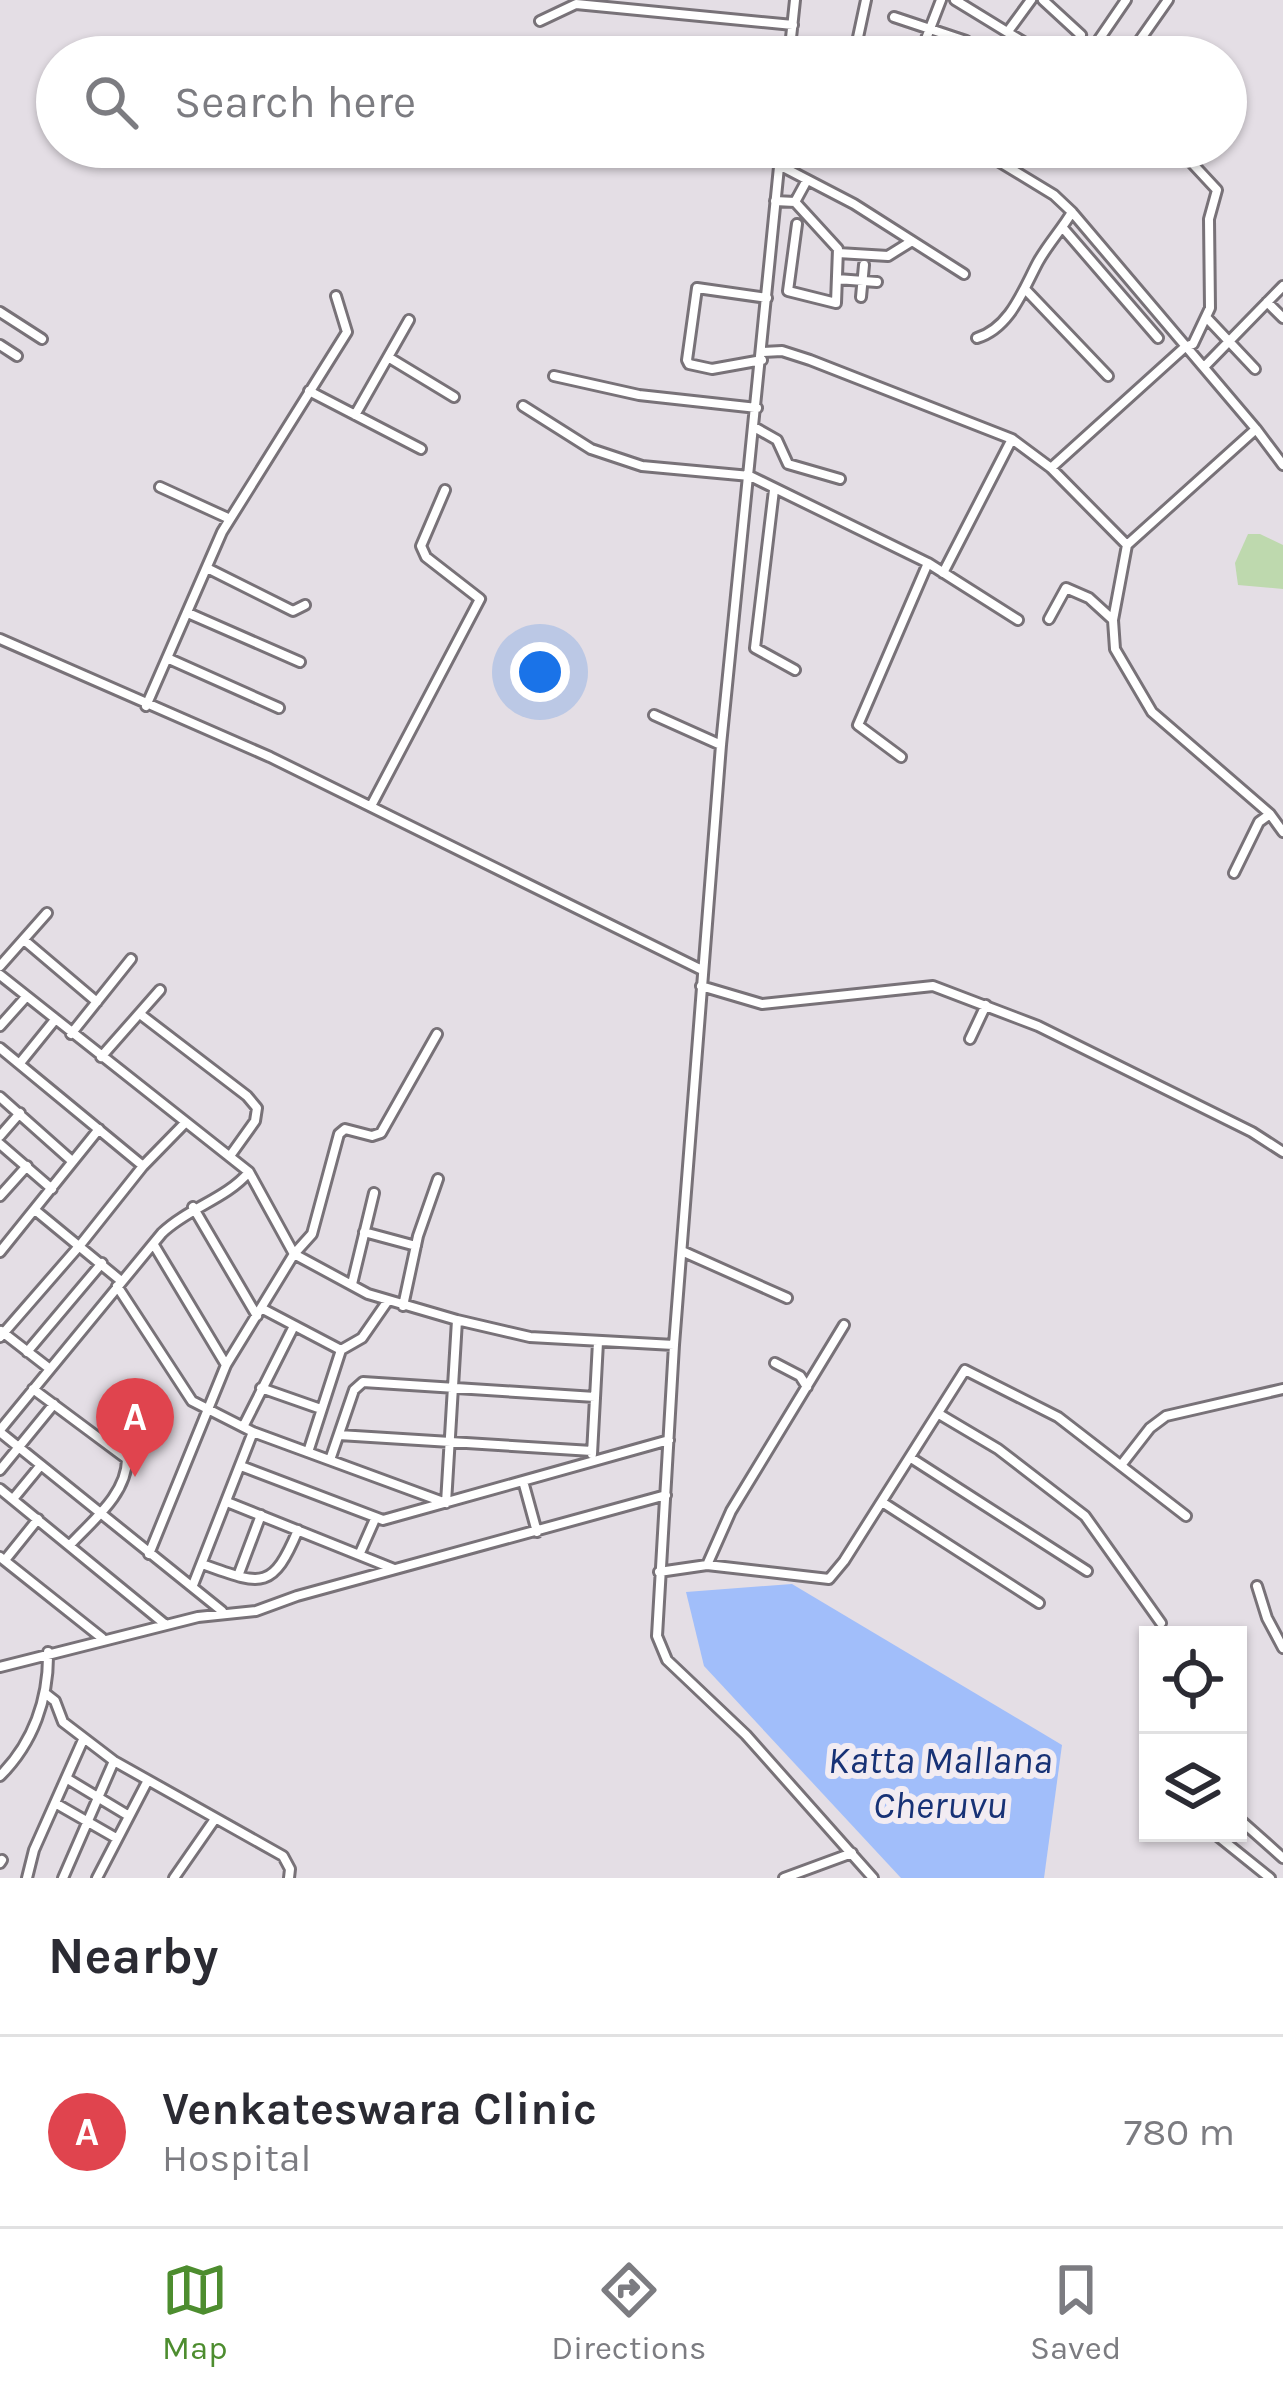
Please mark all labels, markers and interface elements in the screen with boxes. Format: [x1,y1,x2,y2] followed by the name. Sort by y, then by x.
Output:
[36,36,1247,168] search box
[78,69,144,135] icon: search
[174,76,416,128] text: Search here
[510,642,570,702] your location
[96,1378,174,1477] pin: A
[1139,1626,1247,1842] map controls
[1139,1626,1247,1734] button: locate
[1139,1734,1247,1842] button: layers
[828,1737,1052,1828] water label: Katta Mallana Cheruvu
[48,1926,218,1986] text: Nearby
[162,2083,597,2135] text: Venkateswara Clinic
[75,2109,99,2155] text: A
[1124,2109,1235,2155] text: 780 m
[162,2135,311,2181] text: Hospital
[162,2257,228,2367] tab: Map
[551,2257,706,2367] tab: Directions
[1030,2257,1121,2367] tab: Saved

